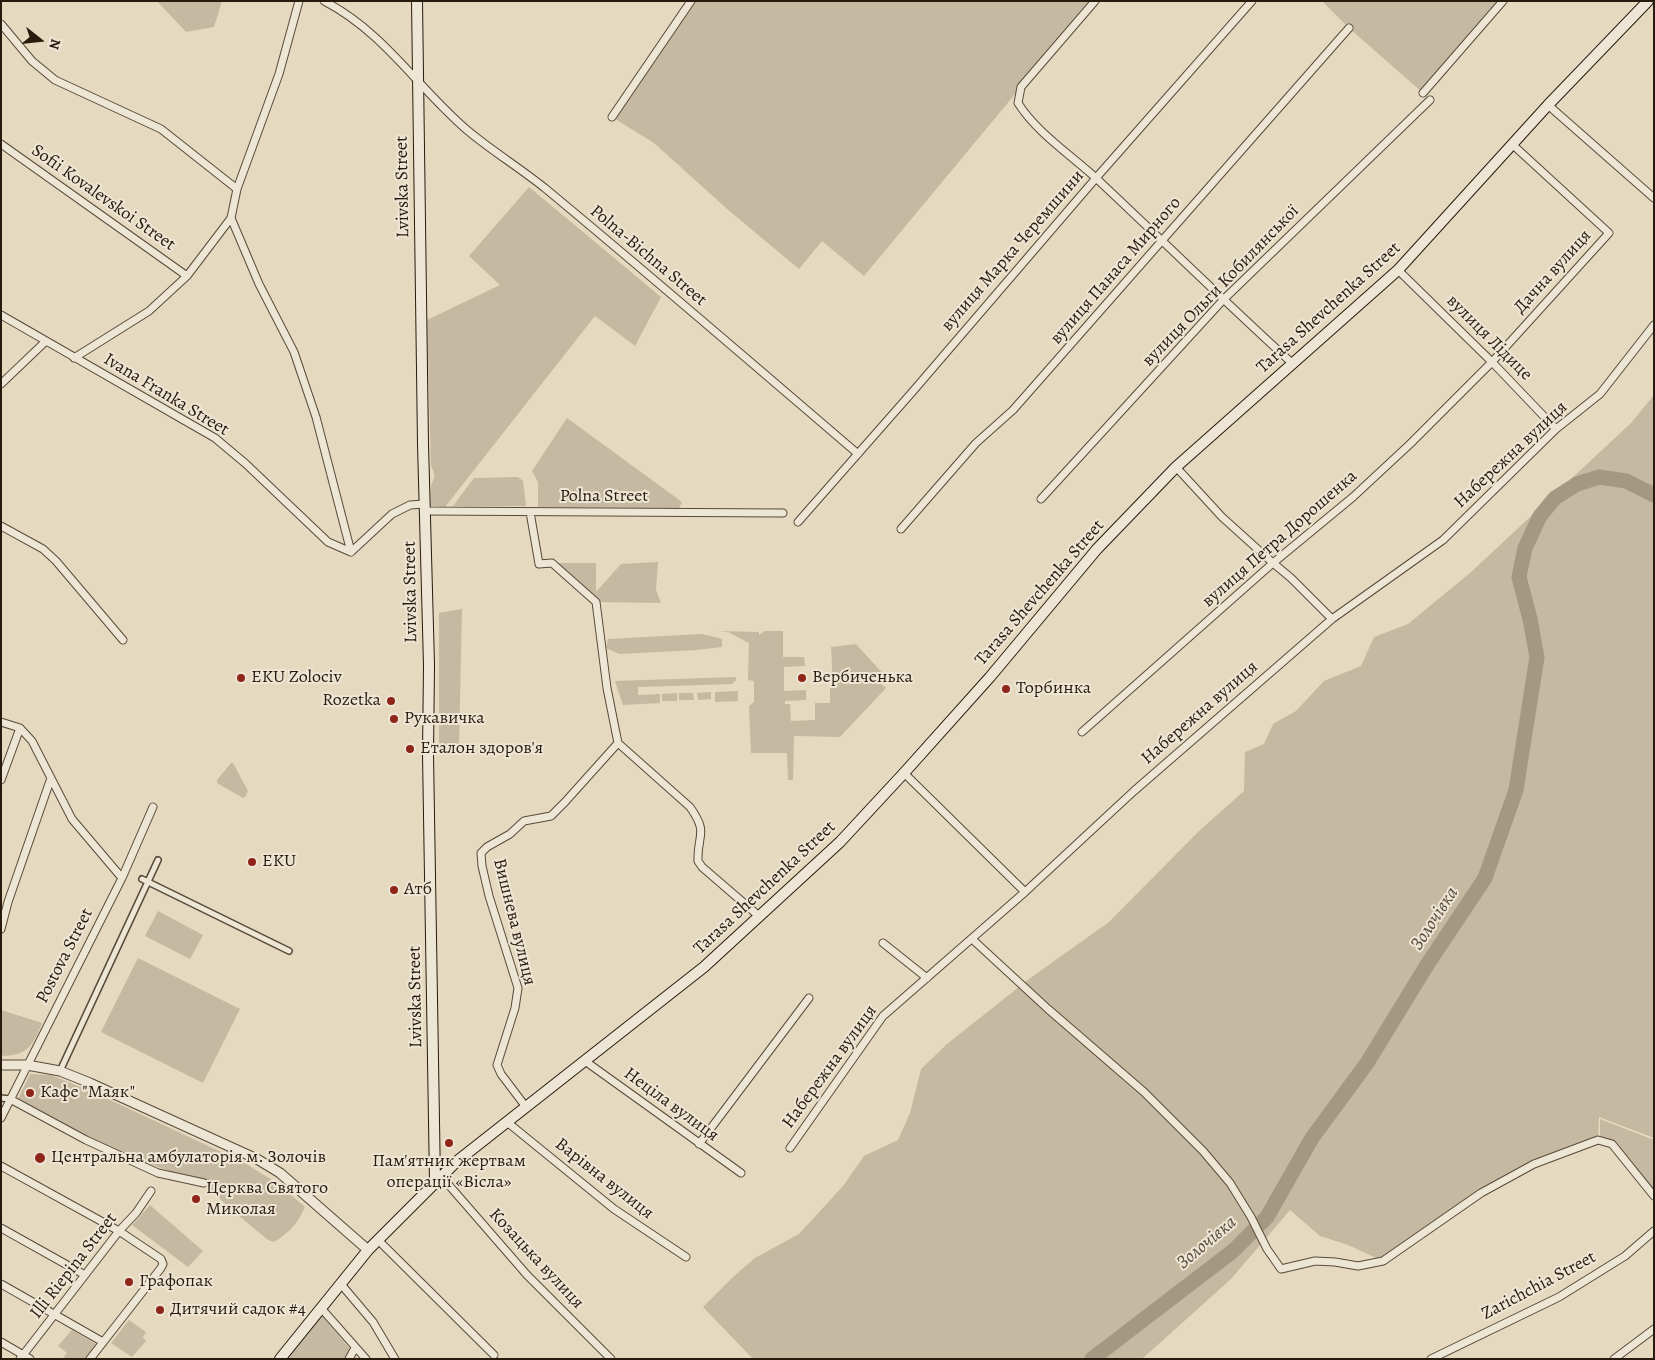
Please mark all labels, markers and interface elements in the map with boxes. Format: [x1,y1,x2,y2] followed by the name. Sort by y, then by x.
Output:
[15,15,65,65] north arrow
[44,37,65,52] text: N
[391,136,415,238] street label: Lvivska Street
[27,140,179,256] street label: Sofii Kovalevskoi Street
[937,166,1089,336] street label: вулиця Марка Черемшини
[1046,193,1186,349] street label: вулиця Панаса Мирного
[585,201,711,311] street label: Polna-Bichna Street
[1138,201,1304,371] street label: вулиця Ольги Кобилянської
[1510,226,1596,318] street label: Дачна вулиця
[1253,238,1405,378] street label: Tarasa Shevchenka Street
[1442,291,1536,385] street label: вулиця Лідице
[99,349,233,441] street label: Ivana Franka Street
[1450,397,1572,513] street label: Набережна вулиця
[1198,466,1362,612] street label: вулиця Петра Дорошенка
[560,486,648,508] street label: Polna Street
[971,516,1109,670] street label: Tarasa Shevchenka Street
[399,541,423,643] street label: Lvivska Street
[1137,657,1263,769] street label: Набережна вулиця
[251,667,342,689] place label: EKU Zolociv
[812,667,913,689] place label: Вербиченька
[235,672,247,684] marker: EKU Zolociv
[796,672,808,684] marker: Вербиченька
[1016,678,1091,700] place label: Торбинка
[1000,683,1012,695] marker: Торбинка
[322,690,381,712] place label: Rozetka
[385,695,397,707] marker: Rozetka
[404,708,485,730] place label: Рукавичка
[388,713,400,725] marker: Рукавичка
[420,738,543,760] place label: Еталон здоров'я
[404,743,416,755] marker: Еталон здоров'я
[689,817,841,959] street label: Tarasa Shevchenka Street
[262,851,296,873] place label: EKU
[246,856,258,868] marker: EKU
[488,856,540,988] street label: Вишнева вулиця
[404,879,432,901] place label: Атб
[1406,883,1464,955] water label: Золочівка
[388,884,400,896] marker: Атб
[32,905,98,1007] street label: Postova Street
[404,946,428,1048] street label: Lvivska Street
[778,1001,882,1133] street label: Набережна вулиця
[619,1063,723,1147] street label: Неціла вулиця
[40,1082,135,1104] place label: Кафе "Маяк"
[24,1087,36,1099] marker: Кафе "Маяк"
[550,1134,658,1224] street label: Варівна вулиця
[443,1137,455,1149] marker: Пам'ятник жертвам операції «Вісла»
[51,1147,326,1169] place label: Центральна амбулаторія м. Золочів
[33,1151,47,1165] marker: Центральна амбулаторія м. Золочів
[372,1151,526,1194] place label: Пам'ятник жертвам операції «Вісла»
[206,1178,328,1220] place label: Церква Святого Миколая
[190,1193,202,1205] marker: Церква Святого Миколая
[484,1204,588,1314] street label: Козацька вулиця
[26,1209,122,1323] street label: Illi Riepina Street
[1172,1211,1242,1275] water label: Золочівка
[1478,1247,1600,1325] street label: Zarichchia Street
[139,1271,213,1293] place label: Графопак
[123,1276,135,1288] marker: Графопак
[170,1299,306,1321] place label: Дитячий садок #4
[154,1304,166,1316] marker: Дитячий садок #4

